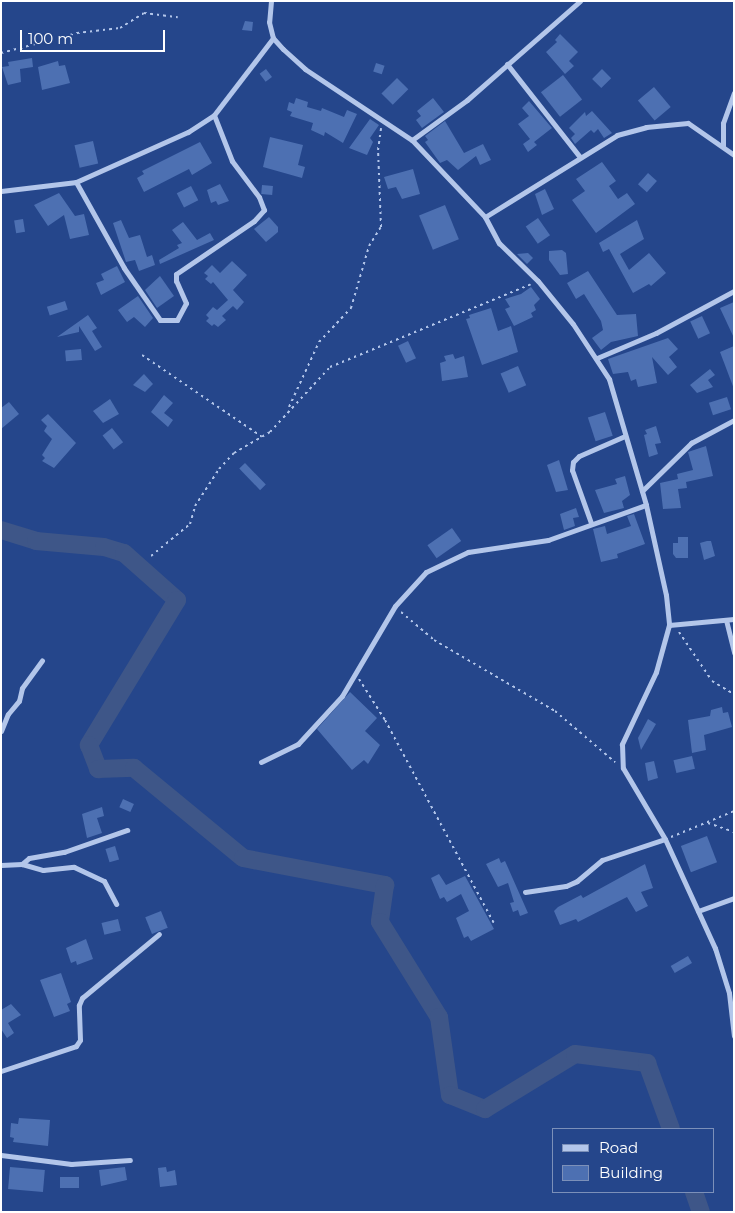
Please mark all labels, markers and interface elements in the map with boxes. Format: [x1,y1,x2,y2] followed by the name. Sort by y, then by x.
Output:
[22,20,168,52] scale bar
[28,29,73,48] text: 100 m
[552,1128,715,1193] legend
[599,1138,638,1157] text: Road
[599,1163,663,1182] text: Building

